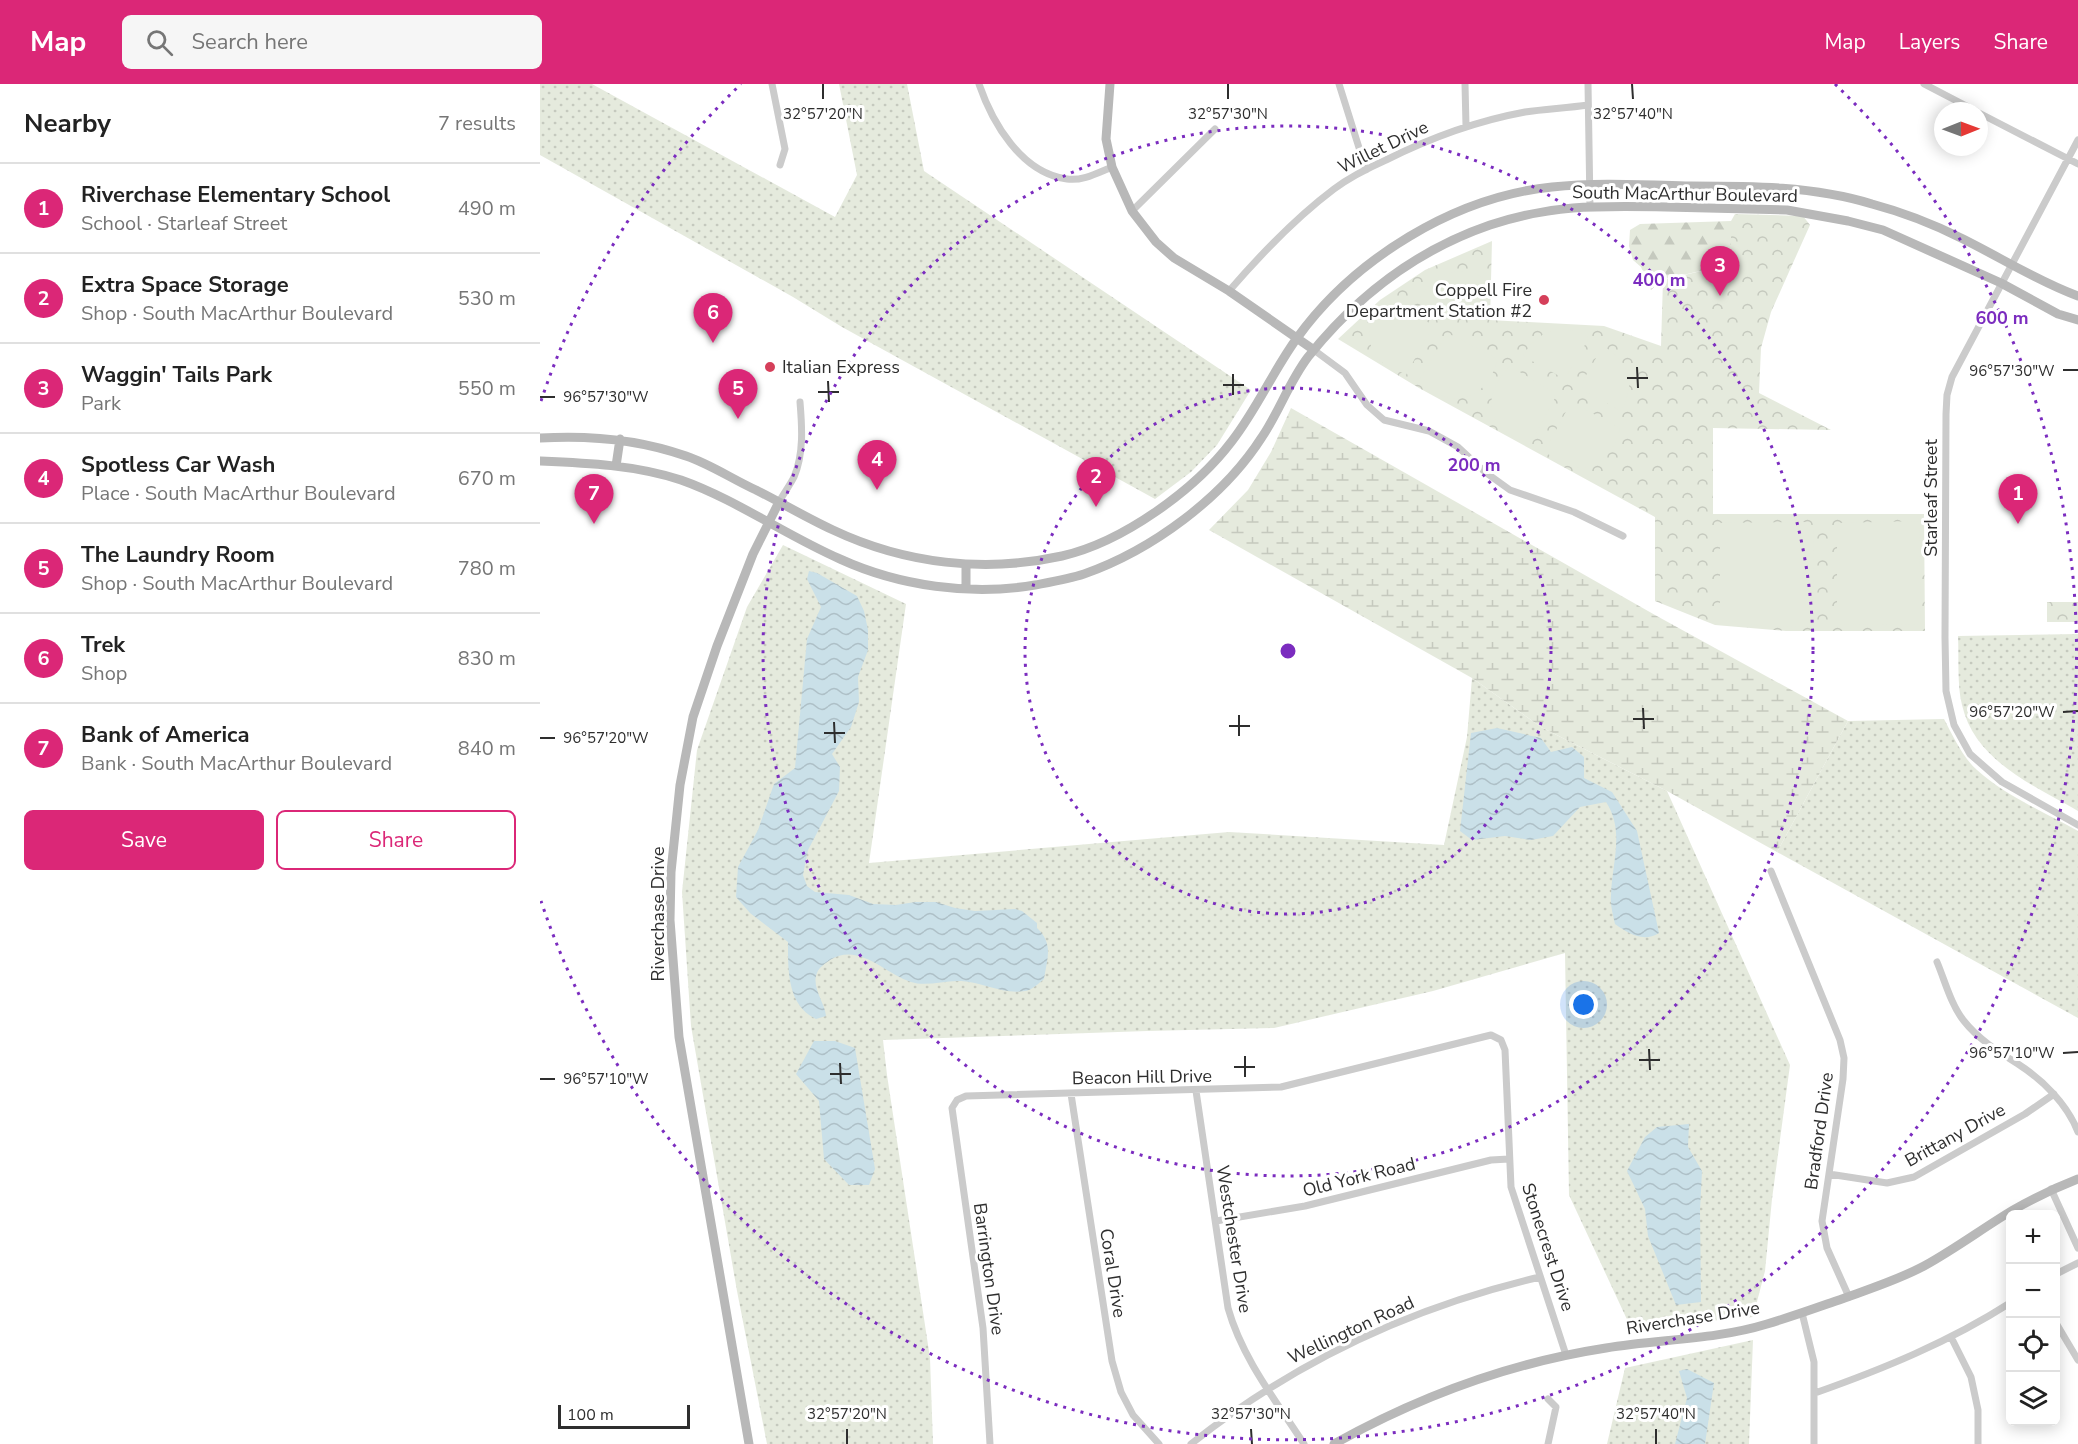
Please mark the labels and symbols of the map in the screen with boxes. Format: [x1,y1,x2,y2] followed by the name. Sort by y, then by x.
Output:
[1934,102,1988,156] north arrow
[783,104,863,124] text: 32°57'20"N
[1188,104,1268,124] text: 32°57'30"N
[1593,104,1673,124] text: 32°57'40"N
[1334,115,1432,179] street label: Willet Drive
[1572,180,1798,208] street label: South MacArthur Boulevard
[1700,246,1740,296] pin: 3
[1632,268,1686,292] text: 400 m
[1346,278,1532,323] place label: Coppell Fire Department Station #2
[1537,293,1551,307] marker: Coppell Fire Department Station #2
[694,294,732,343] pin: 6
[1975,306,2029,330] text: 600 m
[782,355,900,379] place label: Italian Express
[763,360,777,374] marker: Italian Express
[1969,361,2055,381] text: 96°57'30"W
[718,370,758,419] pin: 5
[563,387,649,407] text: 96°57'30"W
[1919,439,1943,557] street label: Starleaf Street
[858,440,896,490] pin: 4
[1447,453,1501,477] text: 200 m
[1076,458,1116,507] pin: 2
[574,474,614,524] pin: 7
[1998,474,2038,524] pin: 1
[1278,641,1298,661] centre of rings
[1969,702,2055,722] text: 96°57'20"W
[563,728,649,748] text: 96°57'20"W
[646,847,670,981] street label: Riverchase Drive
[1569,990,1598,1019] your location
[1969,1043,2055,1063] text: 96°57'10"W
[1072,1064,1212,1090] street label: Beacon Hill Drive
[563,1069,649,1089] text: 96°57'10"W
[1799,1071,1839,1191] street label: Bradford Drive
[1900,1097,2010,1173] street label: Brittany Drive
[1300,1151,1418,1203] street label: Old York Road
[1210,1163,1258,1315] street label: Westchester Drive
[1516,1180,1580,1314] street label: Stonecrest Drive
[968,1201,1010,1337] street label: Barrington Drive
[1094,1227,1132,1319] street label: Coral Drive
[1284,1290,1418,1370] street label: Wellington Road
[1624,1296,1762,1340] street label: Riverchase Drive
[558,1402,690,1430] scale bar
[807,1404,887,1424] text: 32°57'20"N
[1211,1404,1291,1424] text: 32°57'30"N
[1616,1404,1696,1424] text: 32°57'40"N

